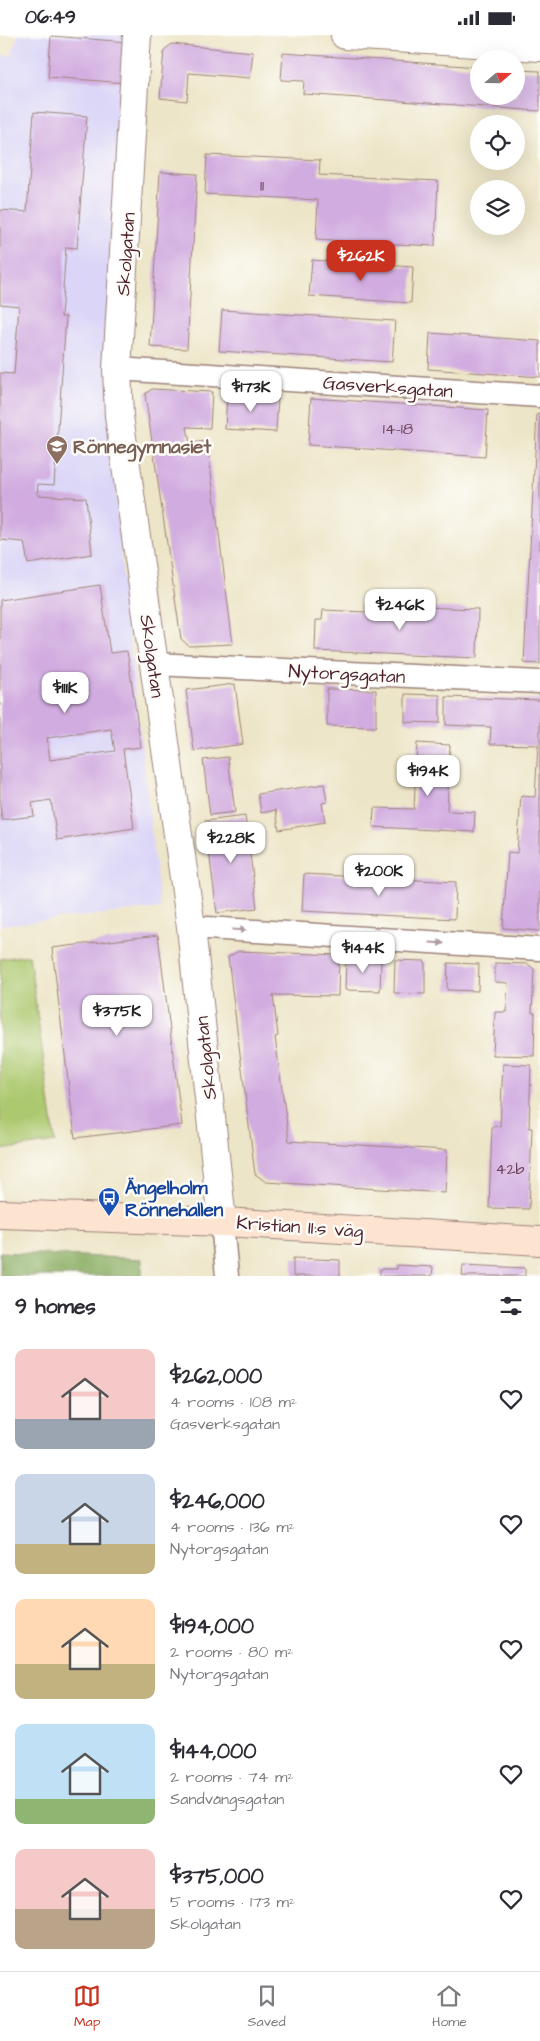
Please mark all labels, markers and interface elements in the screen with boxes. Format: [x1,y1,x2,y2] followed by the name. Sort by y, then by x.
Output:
[25,4,76,31] text: 06:49
[470,50,525,105] north arrow
[470,50,525,235] map controls
[470,115,525,170] button: locate
[260,175,264,197] house number: 11
[470,180,525,235] button: layers
[110,211,144,297] street label: Skolgatan
[326,239,396,282] pin: $262K
[338,245,384,267] text: $262K
[322,369,454,407] street label: Gasverksgatan
[216,371,286,413] pin: $173K
[232,376,270,398] text: $173K
[383,418,413,440] house number: 14-18
[45,434,69,465] school or university icon: Rönnegymnasiet
[73,434,211,462] place label: Rönnegymnasiet
[365,589,435,631] pin: $246K
[376,594,424,616] text: $246K
[131,613,171,700] street label: Skolgatan
[288,658,406,692] street label: Nytorgsgatan
[30,671,100,714] pin: $111K
[53,677,77,699] text: $111K
[393,755,463,797] pin: $194K
[408,760,448,782] text: $194K
[196,821,266,864] pin: $228K
[207,827,255,849] text: $228K
[344,855,414,897] pin: $200K
[355,860,403,882] text: $200K
[232,927,248,935] one-way arrow
[328,931,398,974] pin: $144K
[342,937,384,959] text: $144K
[429,939,445,947] one-way arrow
[82,995,152,1037] pin: $375K
[93,1000,141,1022] text: $375K
[189,1015,225,1101] street label: Skolgatan
[495,1158,525,1180] house number: 42b
[125,1175,224,1224] place label: Ängelholm Rönnehallen
[97,1186,121,1217] bus stop icon: Ängelholm Rönnehallen
[235,1210,364,1246] street label: Kristian II:s väg
[15,1292,96,1321] text: 9 homes
[497,1292,525,1320] icon: filters
[170,1362,262,1391] text: $262,000
[55,1369,115,1429] icon: home
[497,1385,525,1413] icon: heart
[170,1391,297,1413] text: 4 rooms · 108 m²
[170,1413,280,1435] text: Gasverksgatan
[170,1487,265,1516] text: $246,000
[55,1494,115,1554] icon: home
[497,1510,525,1538] icon: heart
[170,1516,295,1538] text: 4 rooms · 136 m²
[170,1538,268,1560] text: Nytorgsgatan
[170,1612,254,1641] text: $194,000
[55,1619,115,1679] icon: home
[497,1635,525,1663] icon: heart
[170,1641,293,1663] text: 2 rooms · 80 m²
[170,1663,268,1685] text: Nytorgsgatan
[170,1737,256,1766] text: $144,000
[55,1744,115,1804] icon: home
[497,1760,525,1788] icon: heart
[170,1766,294,1788] text: 2 rooms · 74 m²
[170,1788,284,1810] text: Sandvångsgatan
[170,1862,264,1891] text: $375,000
[55,1869,115,1929] icon: home
[497,1885,525,1913] icon: heart
[170,1891,295,1913] text: 5 rooms · 173 m²
[170,1913,241,1935] text: Skolgatan
[73,1982,101,2032] tab: Map
[248,1982,286,2032] tab: Saved
[432,1982,467,2032] tab: Home

